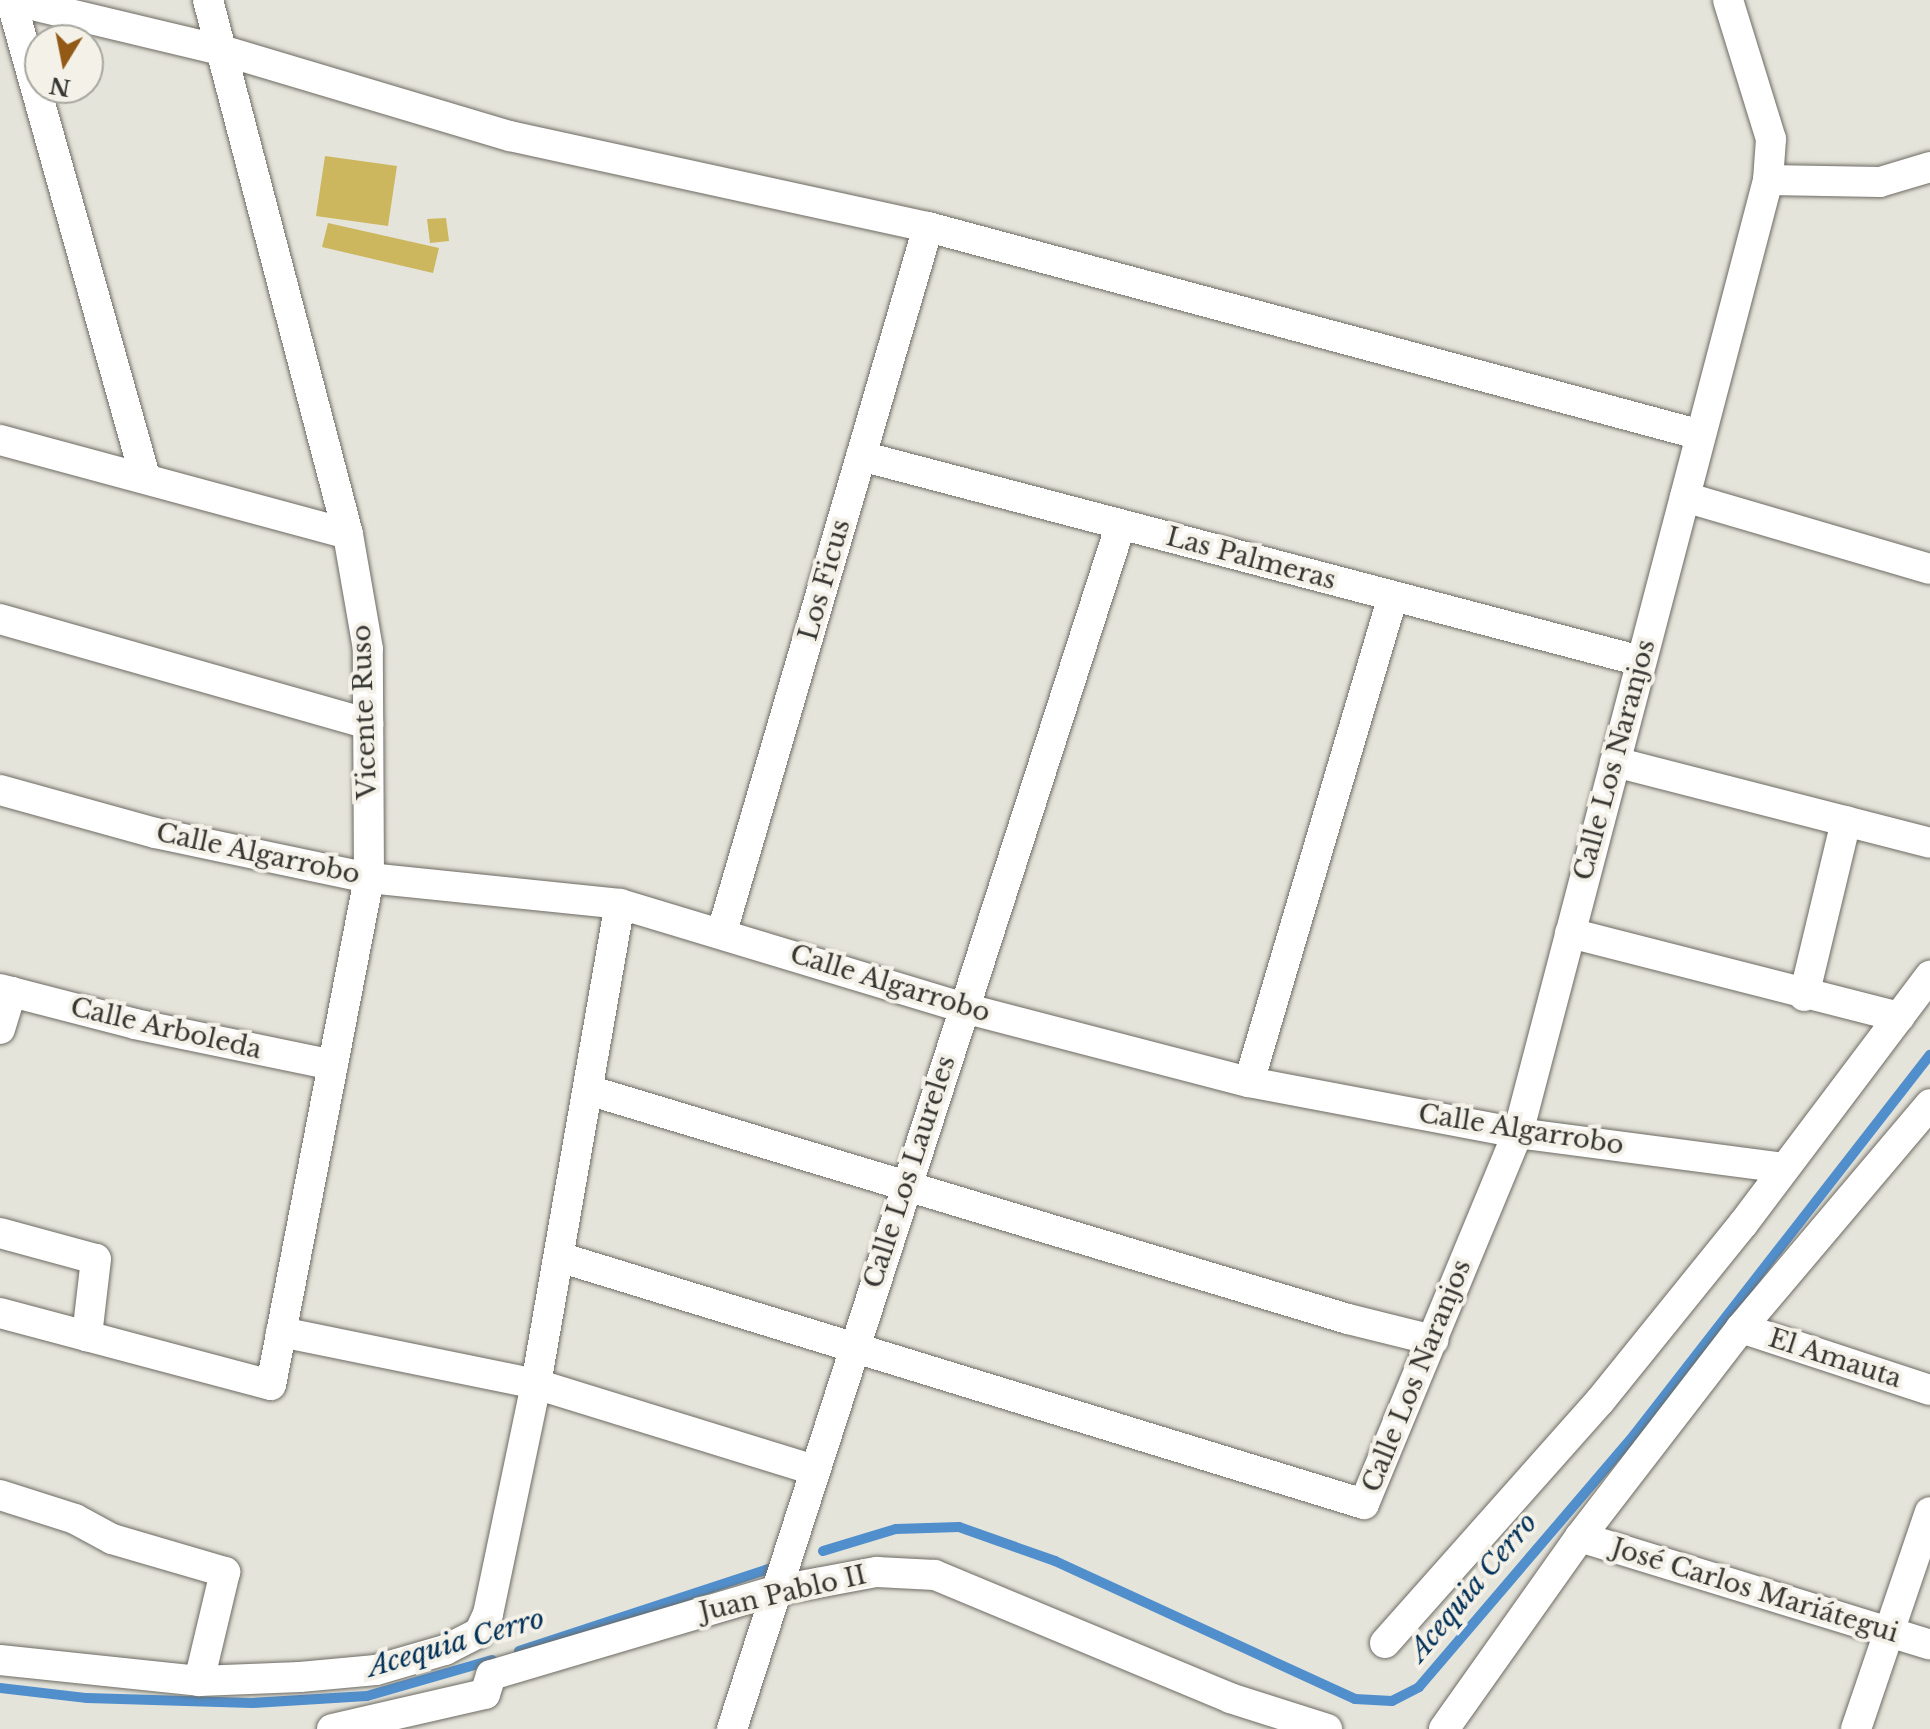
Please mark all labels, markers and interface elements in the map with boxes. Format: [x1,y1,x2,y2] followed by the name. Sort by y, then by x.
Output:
[24,24,104,104] north arrow
[48,71,73,101] text: N
[793,516,857,644] street label: Los Ficus
[1163,521,1339,597] street label: Las Palmeras
[346,624,384,800] street label: Vicente Ruso
[1568,636,1662,884] street label: Calle Los Naranjos
[153,817,363,891] street label: Calle Algarrobo
[786,939,994,1029] street label: Calle Algarrobo
[67,992,265,1066] street label: Calle Arboleda
[858,1052,962,1292] street label: Calle Los Laureles
[1416,1098,1626,1162] street label: Calle Algarrobo
[1356,1255,1478,1497] street label: Calle Los Naranjos
[1764,1323,1906,1395] street label: El Amauta
[1401,1506,1545,1668] water label: Acequia Cerro
[1608,1533,1902,1649] street label: José Carlos Mariátegui
[696,1560,870,1628] street label: Juan Pablo II
[363,1602,549,1684] water label: Acequia Cerro

